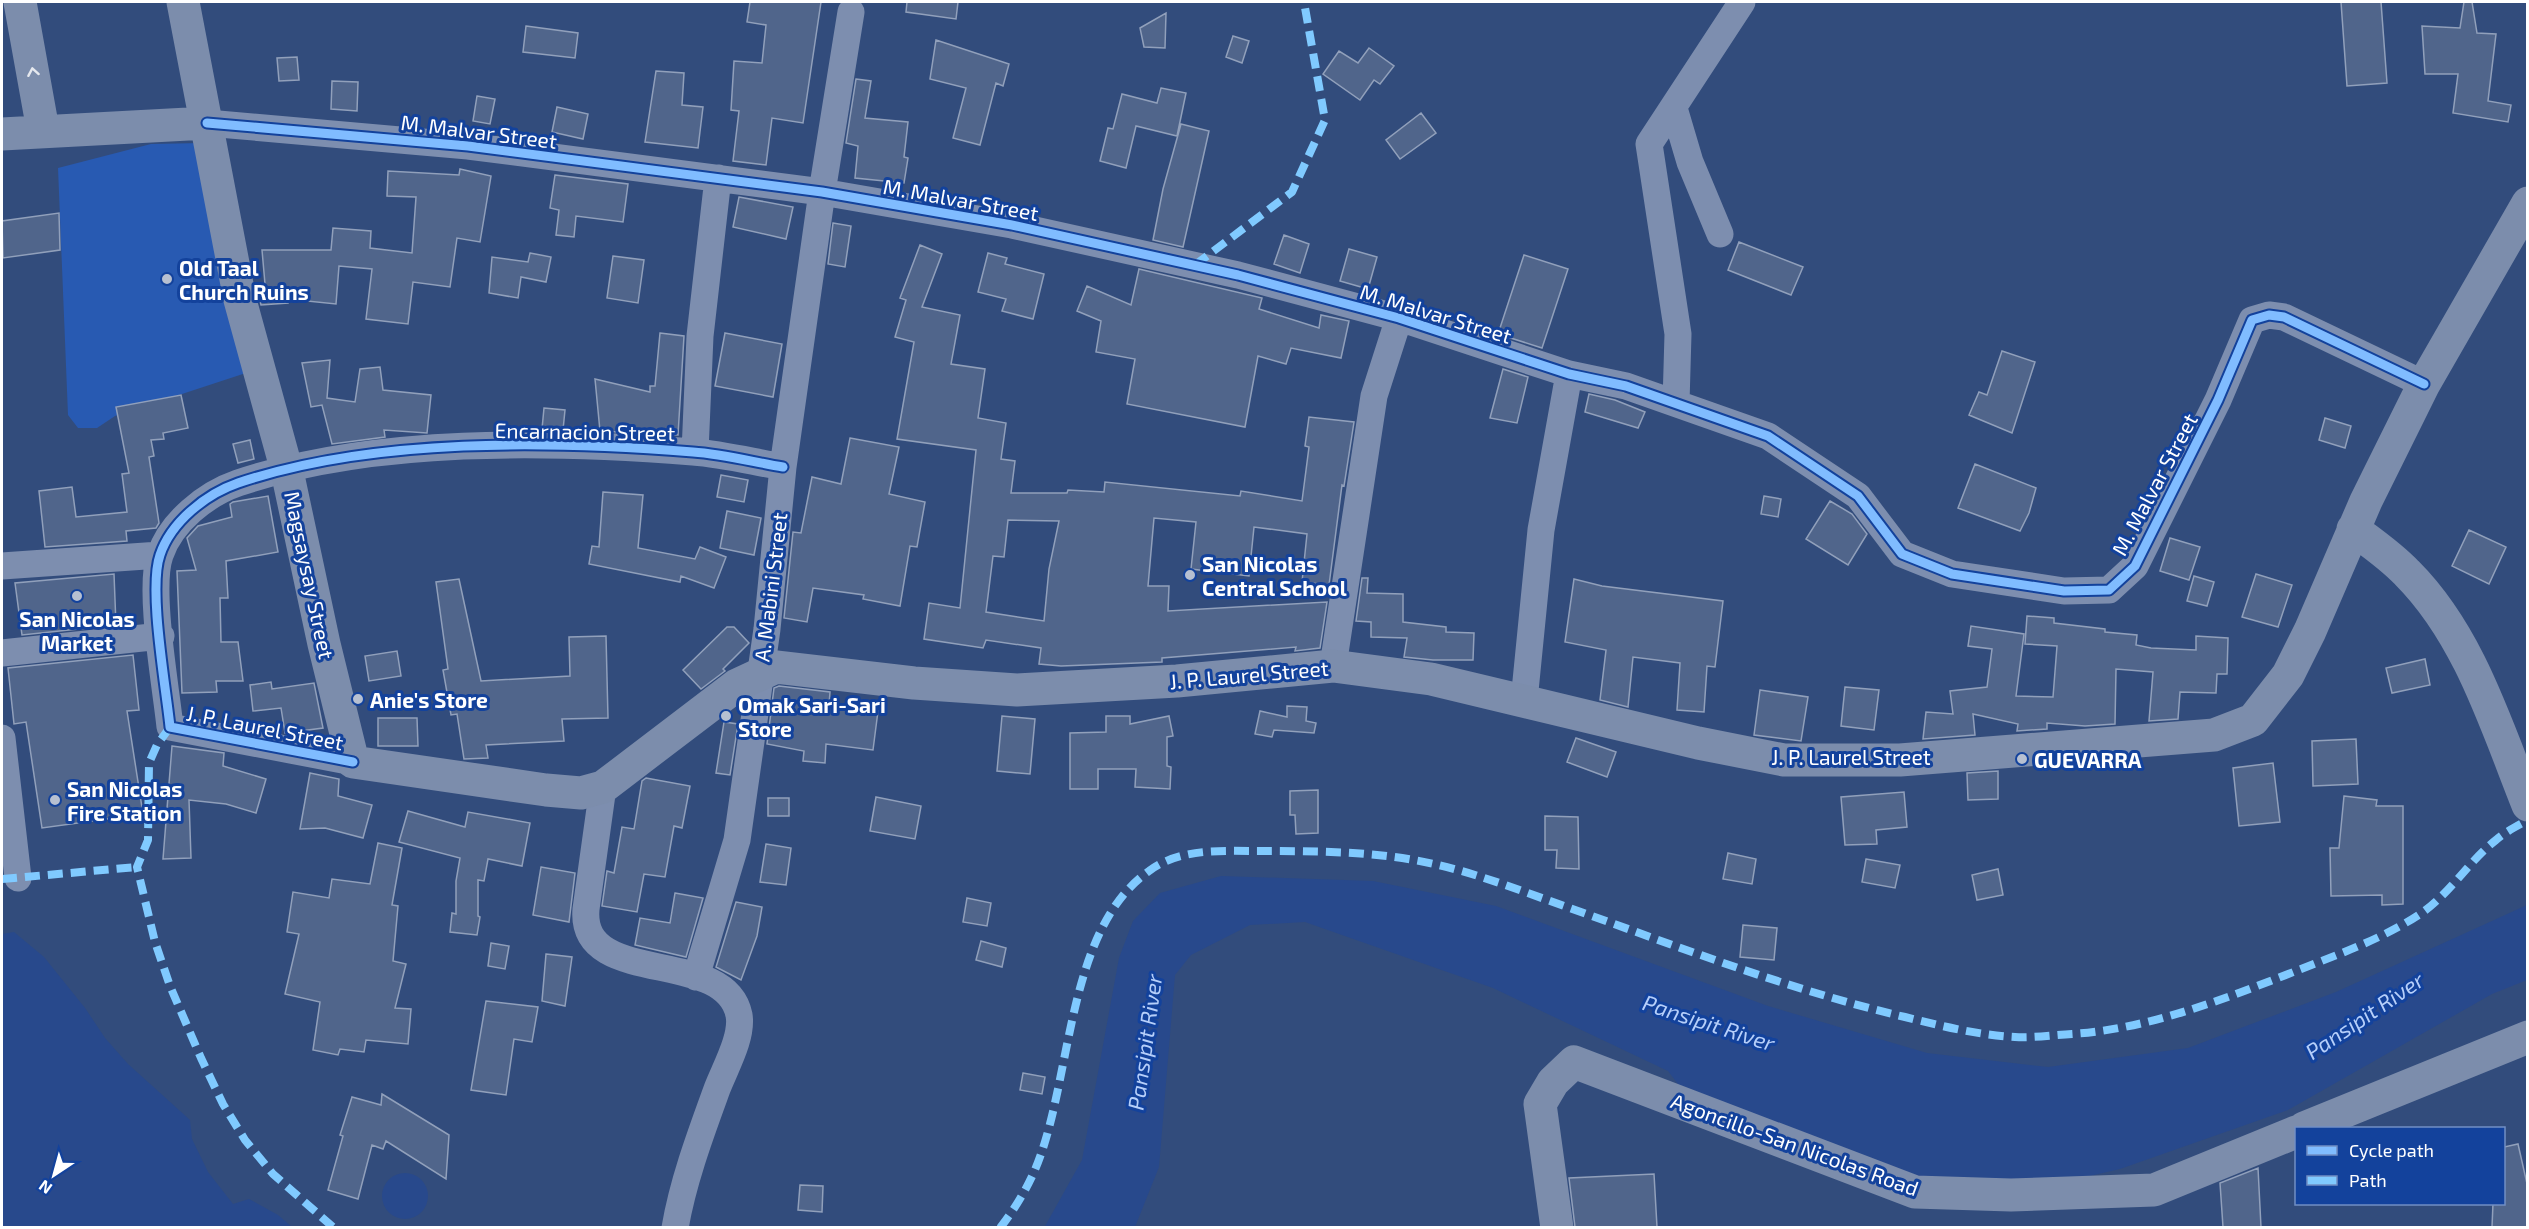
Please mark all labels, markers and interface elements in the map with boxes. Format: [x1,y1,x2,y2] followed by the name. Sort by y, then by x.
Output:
[27,68,40,78] one-way arrow
[399,109,559,153] street label: M. Malvar Street
[881,173,1041,225] street label: M. Malvar Street
[179,255,309,304] place label: Old Taal Church Ruins
[160,272,174,286] marker: Old Taal Church Ruins
[1357,278,1515,348] street label: M. Malvar Street
[2106,409,2202,559] street label: M. Malvar Street
[495,417,675,445] street label: Encarnacion Street
[280,489,340,661] street label: Magsaysay Street
[748,511,792,663] street label: A. Mabini Street
[1202,551,1347,600] place label: San Nicolas Central School
[1183,568,1197,582] marker: San Nicolas Central School
[70,589,84,603] marker: San Nicolas Market
[19,606,135,655] place label: San Nicolas Market
[1169,655,1329,693] street label: J. P. Laurel Street
[370,687,488,712] place label: Anie's Store
[351,692,365,706] marker: Anie's Store
[738,692,886,741] place label: Omak Sari-Sari Store
[184,700,346,754] street label: J. P. Laurel Street
[719,709,733,723] marker: Omak Sari-Sari Store
[1771,744,1931,769] street label: J. P. Laurel Street
[2034,747,2142,772] place label: GUEVARRA
[2015,752,2029,766] marker: GUEVARRA
[67,776,182,825] place label: San Nicolas Fire Station
[48,793,62,807] marker: San Nicolas Fire Station
[2300,965,2429,1064] water label: Pansipit River
[1122,971,1167,1112] water label: Pansipit River
[1640,988,1779,1056] water label: Pansipit River
[1668,1088,1922,1200] street label: Agoncillo-San Nicolas Road
[2295,1127,2505,1205] legend
[2349,1139,2434,1161] text: Cycle path
[24,1145,84,1205] north arrow
[2349,1169,2387,1191] text: Path
[35,1176,55,1199] text: N

